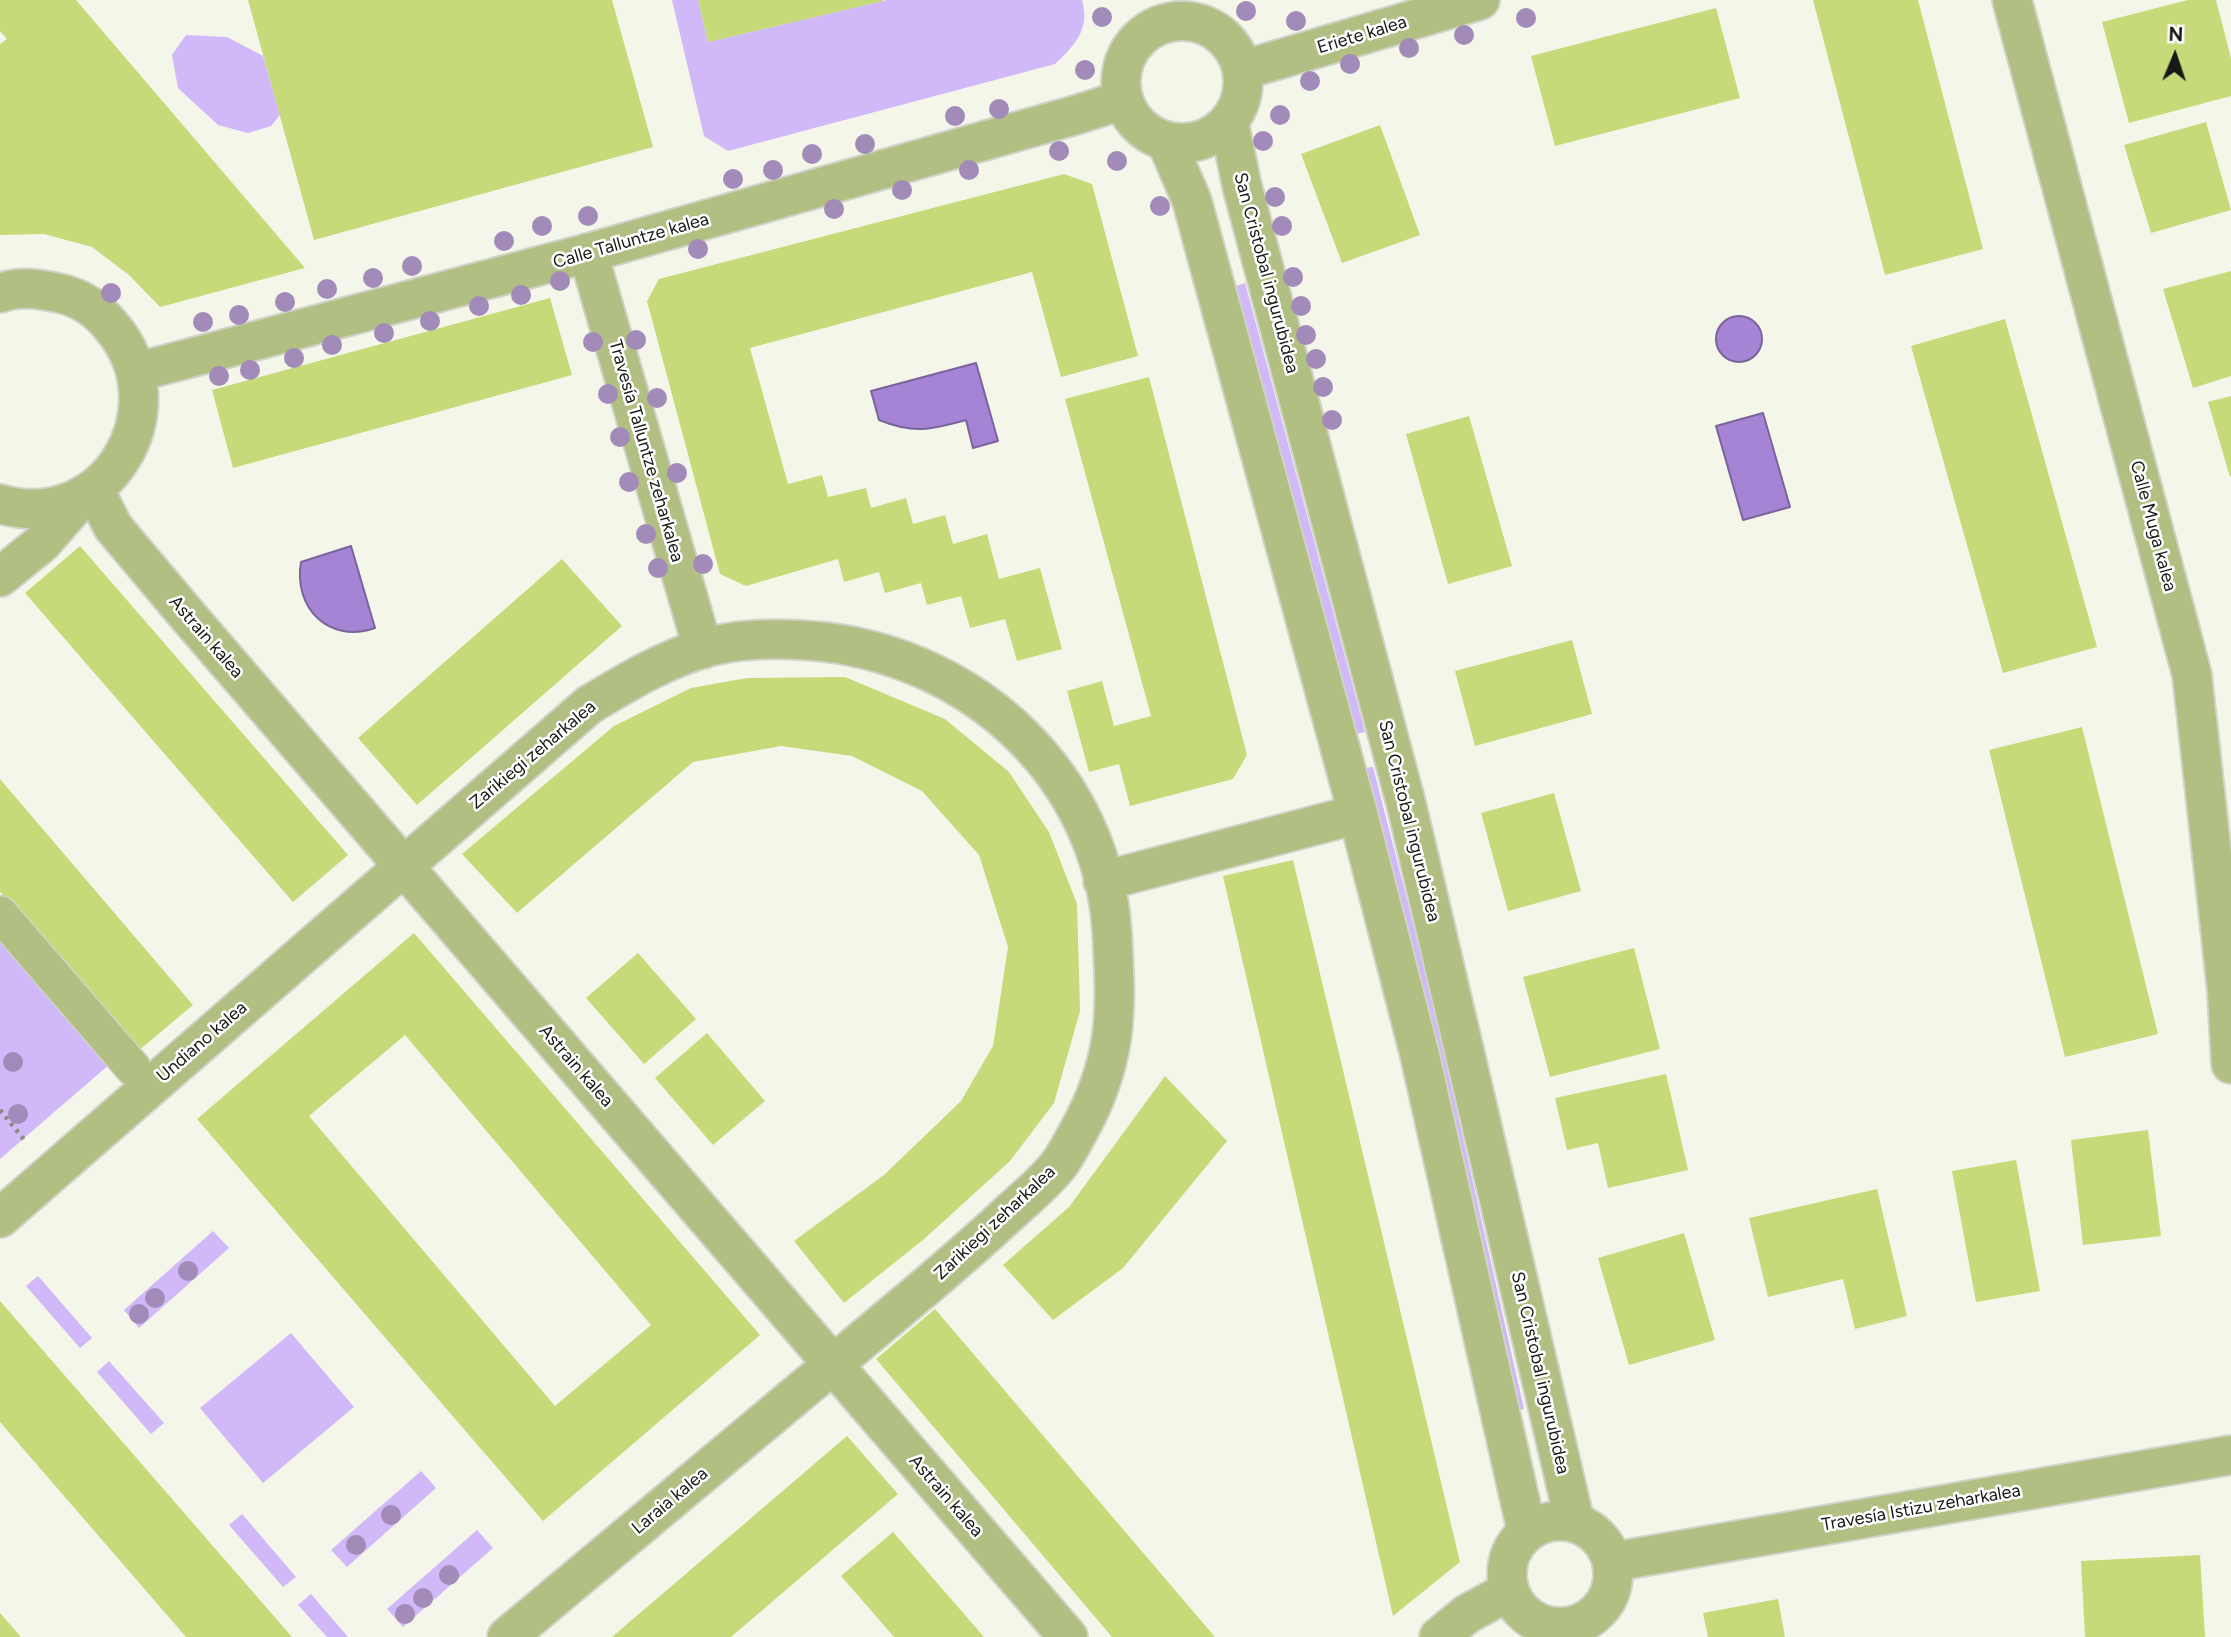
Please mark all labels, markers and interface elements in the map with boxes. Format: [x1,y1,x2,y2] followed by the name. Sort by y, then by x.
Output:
[1315,11,1409,59] street label: Eriete kalea
[2140,21,2210,91] north arrow
[2168,23,2183,46] text: N
[1229,170,1303,376] street label: San Cristobal ingurubidea
[551,208,711,274] street label: Calle Talluntze kalea
[604,337,688,565] street label: Travesía Talluntze zeharkalea
[2125,458,2181,594] street label: Calle Muga kalea
[164,591,248,683] street label: Astrain kalea
[466,696,600,814] street label: Zarikiegi zeharkalea
[1373,718,1445,924] street label: San Cristobal ingurubidea
[153,997,251,1087] street label: Undiano kalea
[534,1020,618,1112] street label: Astrain kalea
[930,1161,1060,1285] street label: Zarikiegi zeharkalea
[1506,1270,1574,1476] street label: San Cristobal ingurubidea
[904,1450,988,1542] street label: Astrain kalea
[628,1463,712,1539] street label: Laraia kalea
[1820,1480,2022,1536] street label: Travesía Istizu zeharkalea

